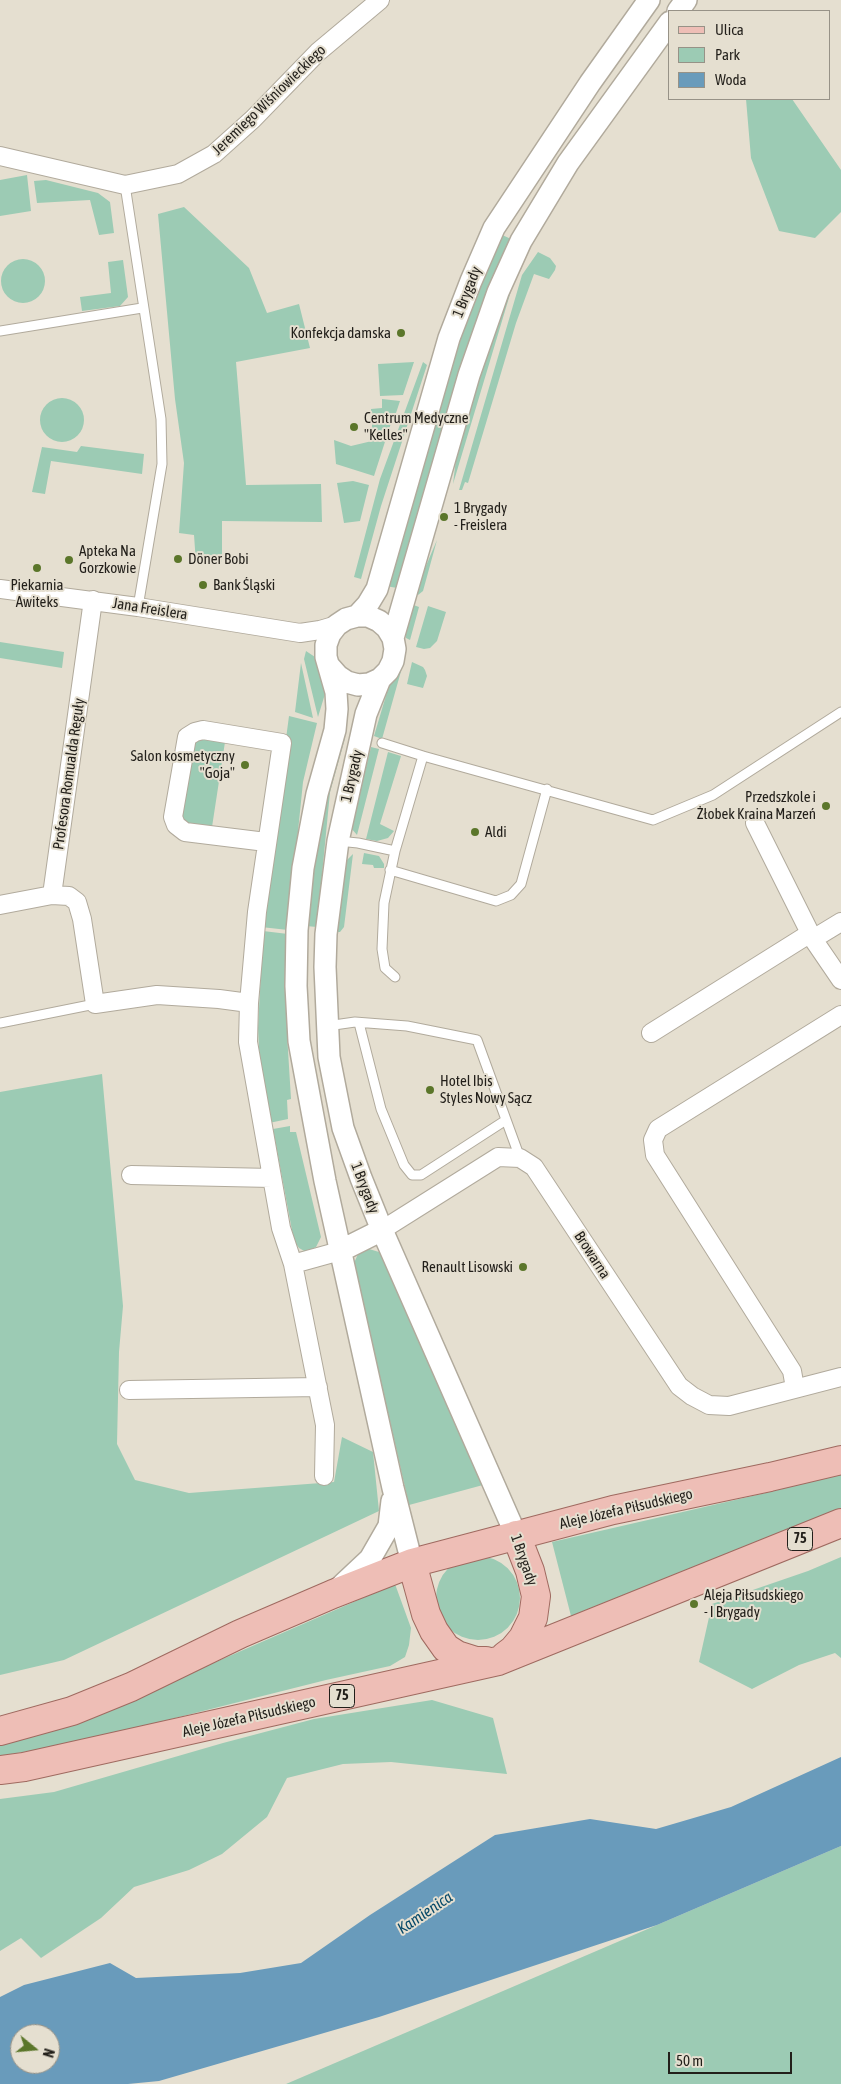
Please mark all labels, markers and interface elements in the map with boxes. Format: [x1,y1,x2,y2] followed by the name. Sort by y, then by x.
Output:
[668,10,831,100] legend
[715,21,744,38] text: Ulica
[209,41,329,159] street label: Jeremiego Wiśniowieckiego
[715,46,740,63] text: Park
[715,71,747,88] text: Woda
[449,264,485,320] street label: 1 Brygady
[291,324,391,342] place label: Konfekcja damska
[395,327,407,339] marker: Konfekcja damska
[364,409,469,444] place label: Centrum Medyczne "Kelles"
[348,421,360,433] marker: Centrum Medyczne "Kelles"
[454,499,507,534] place label: 1 Brygady - Freislera
[438,511,450,523] marker: 1 Brygady - Freislera
[79,542,136,577] place label: Apteka Na Gorzkowie
[188,550,249,568] place label: Döner Bobi
[172,553,184,565] marker: Döner Bobi
[63,554,75,566] marker: Apteka Na Gorzkowie
[31,562,43,574] marker: Piekarnia Awiteks
[10,576,64,611] place label: Piekarnia Awiteks
[213,576,275,594] place label: Bank Śląski
[197,579,209,591] marker: Bank Śląski
[111,594,189,624] street label: Jana Freislera
[49,697,89,851] street label: Profesora Romualda Reguły
[131,747,235,782] place label: Salon kosmetyczny "Goja"
[337,748,367,804] street label: 1 Brygady
[239,759,251,771] marker: Salon kosmetyczny "Goja"
[697,788,816,823] place label: Przedszkole i Żłobek Kraina Marzeń
[820,800,832,812] marker: Przedszkole i Żłobek Kraina Marzeń
[485,823,507,841] place label: Aldi
[469,826,481,838] marker: Aldi
[440,1072,532,1107] place label: Hotel Ibis Styles Nowy Sącz
[424,1084,436,1096] marker: Hotel Ibis Styles Nowy Sącz
[347,1160,383,1216] street label: 1 Brygady
[570,1228,614,1282] street label: Browarna
[422,1258,513,1276] place label: Renault Lisowski
[517,1261,529,1273] marker: Renault Lisowski
[558,1485,694,1533] street label: Aleje Józefa Piłsudskiego
[788,1528,812,1550] road number: 75
[507,1532,541,1588] street label: 1 Brygady
[704,1586,803,1621] place label: Aleja Piłsudskiego - I Brygady
[688,1598,700,1610] marker: Aleja Piłsudskiego - I Brygady
[330,1684,354,1708] road number: 75
[181,1693,317,1741] street label: Aleje Józefa Piłsudskiego
[394,1888,456,1938] water label: Kamienica
[10,2024,60,2074] north arrow
[671,2042,795,2074] scale bar
[40,2047,57,2059] text: N
[676,2052,703,2069] text: 50 m

